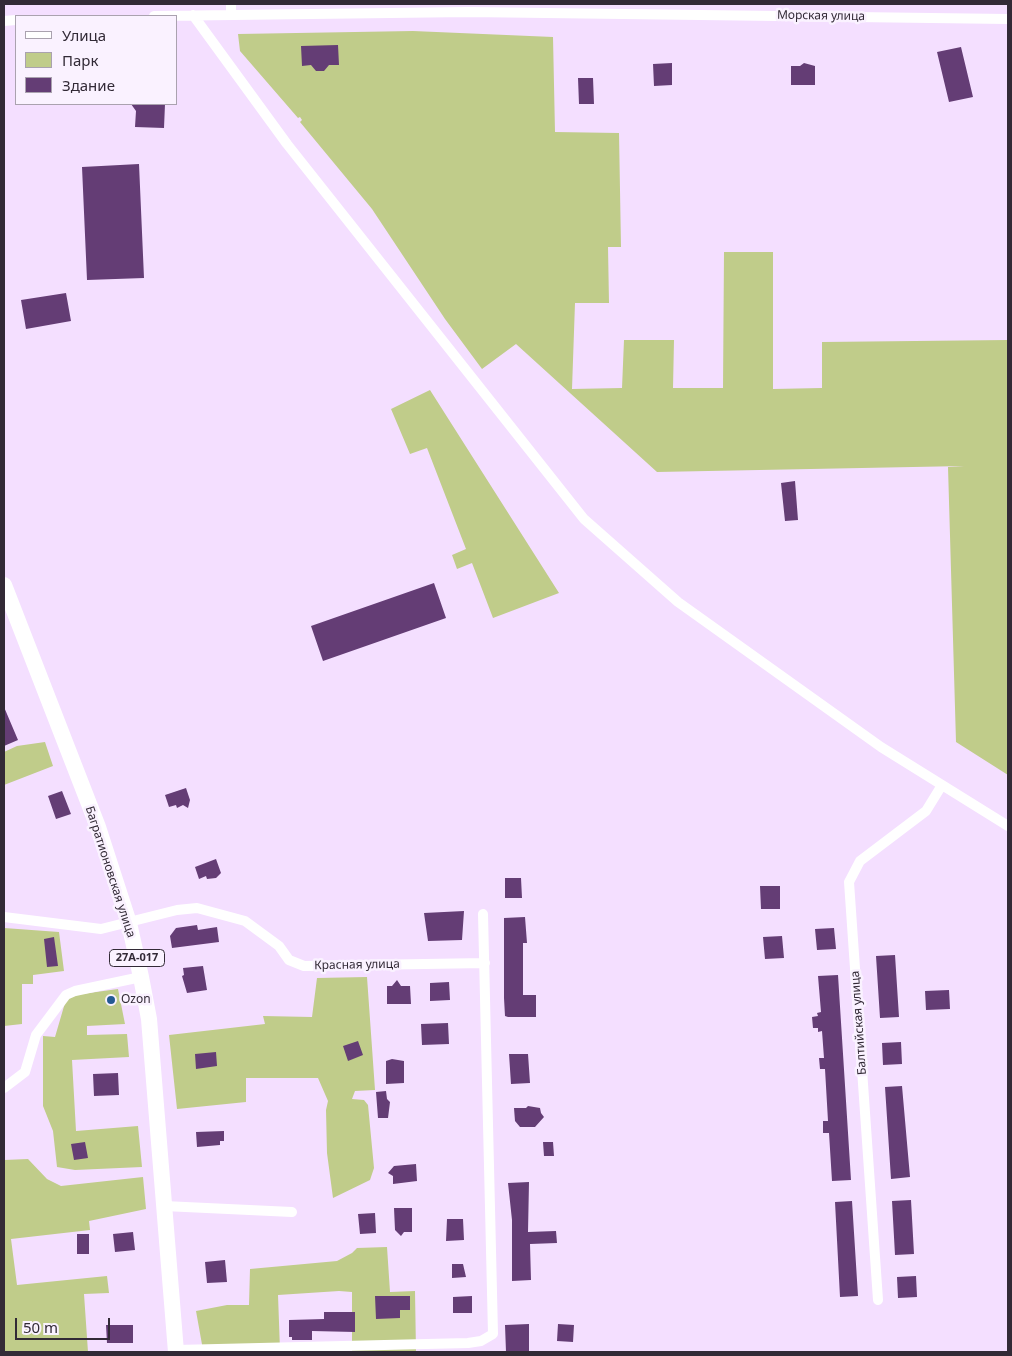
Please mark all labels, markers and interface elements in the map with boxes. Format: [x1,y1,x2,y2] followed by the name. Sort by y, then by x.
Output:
[777,8,865,24] street label: Морская улица
[15,15,178,105] legend
[62,25,106,45] text: Улица
[62,50,98,70] text: Парк
[62,75,115,95] text: Здание
[82,804,138,940] street label: Багратионовская улица
[110,950,164,966] road number: 27А-017
[314,957,400,973] street label: Красная улица
[848,970,870,1076] street label: Балтийская улица
[121,993,151,1007] place label: Ozon
[105,994,117,1006] marker: Ozon
[18,1308,112,1340] scale bar
[23,1317,58,1337] text: 50 m

